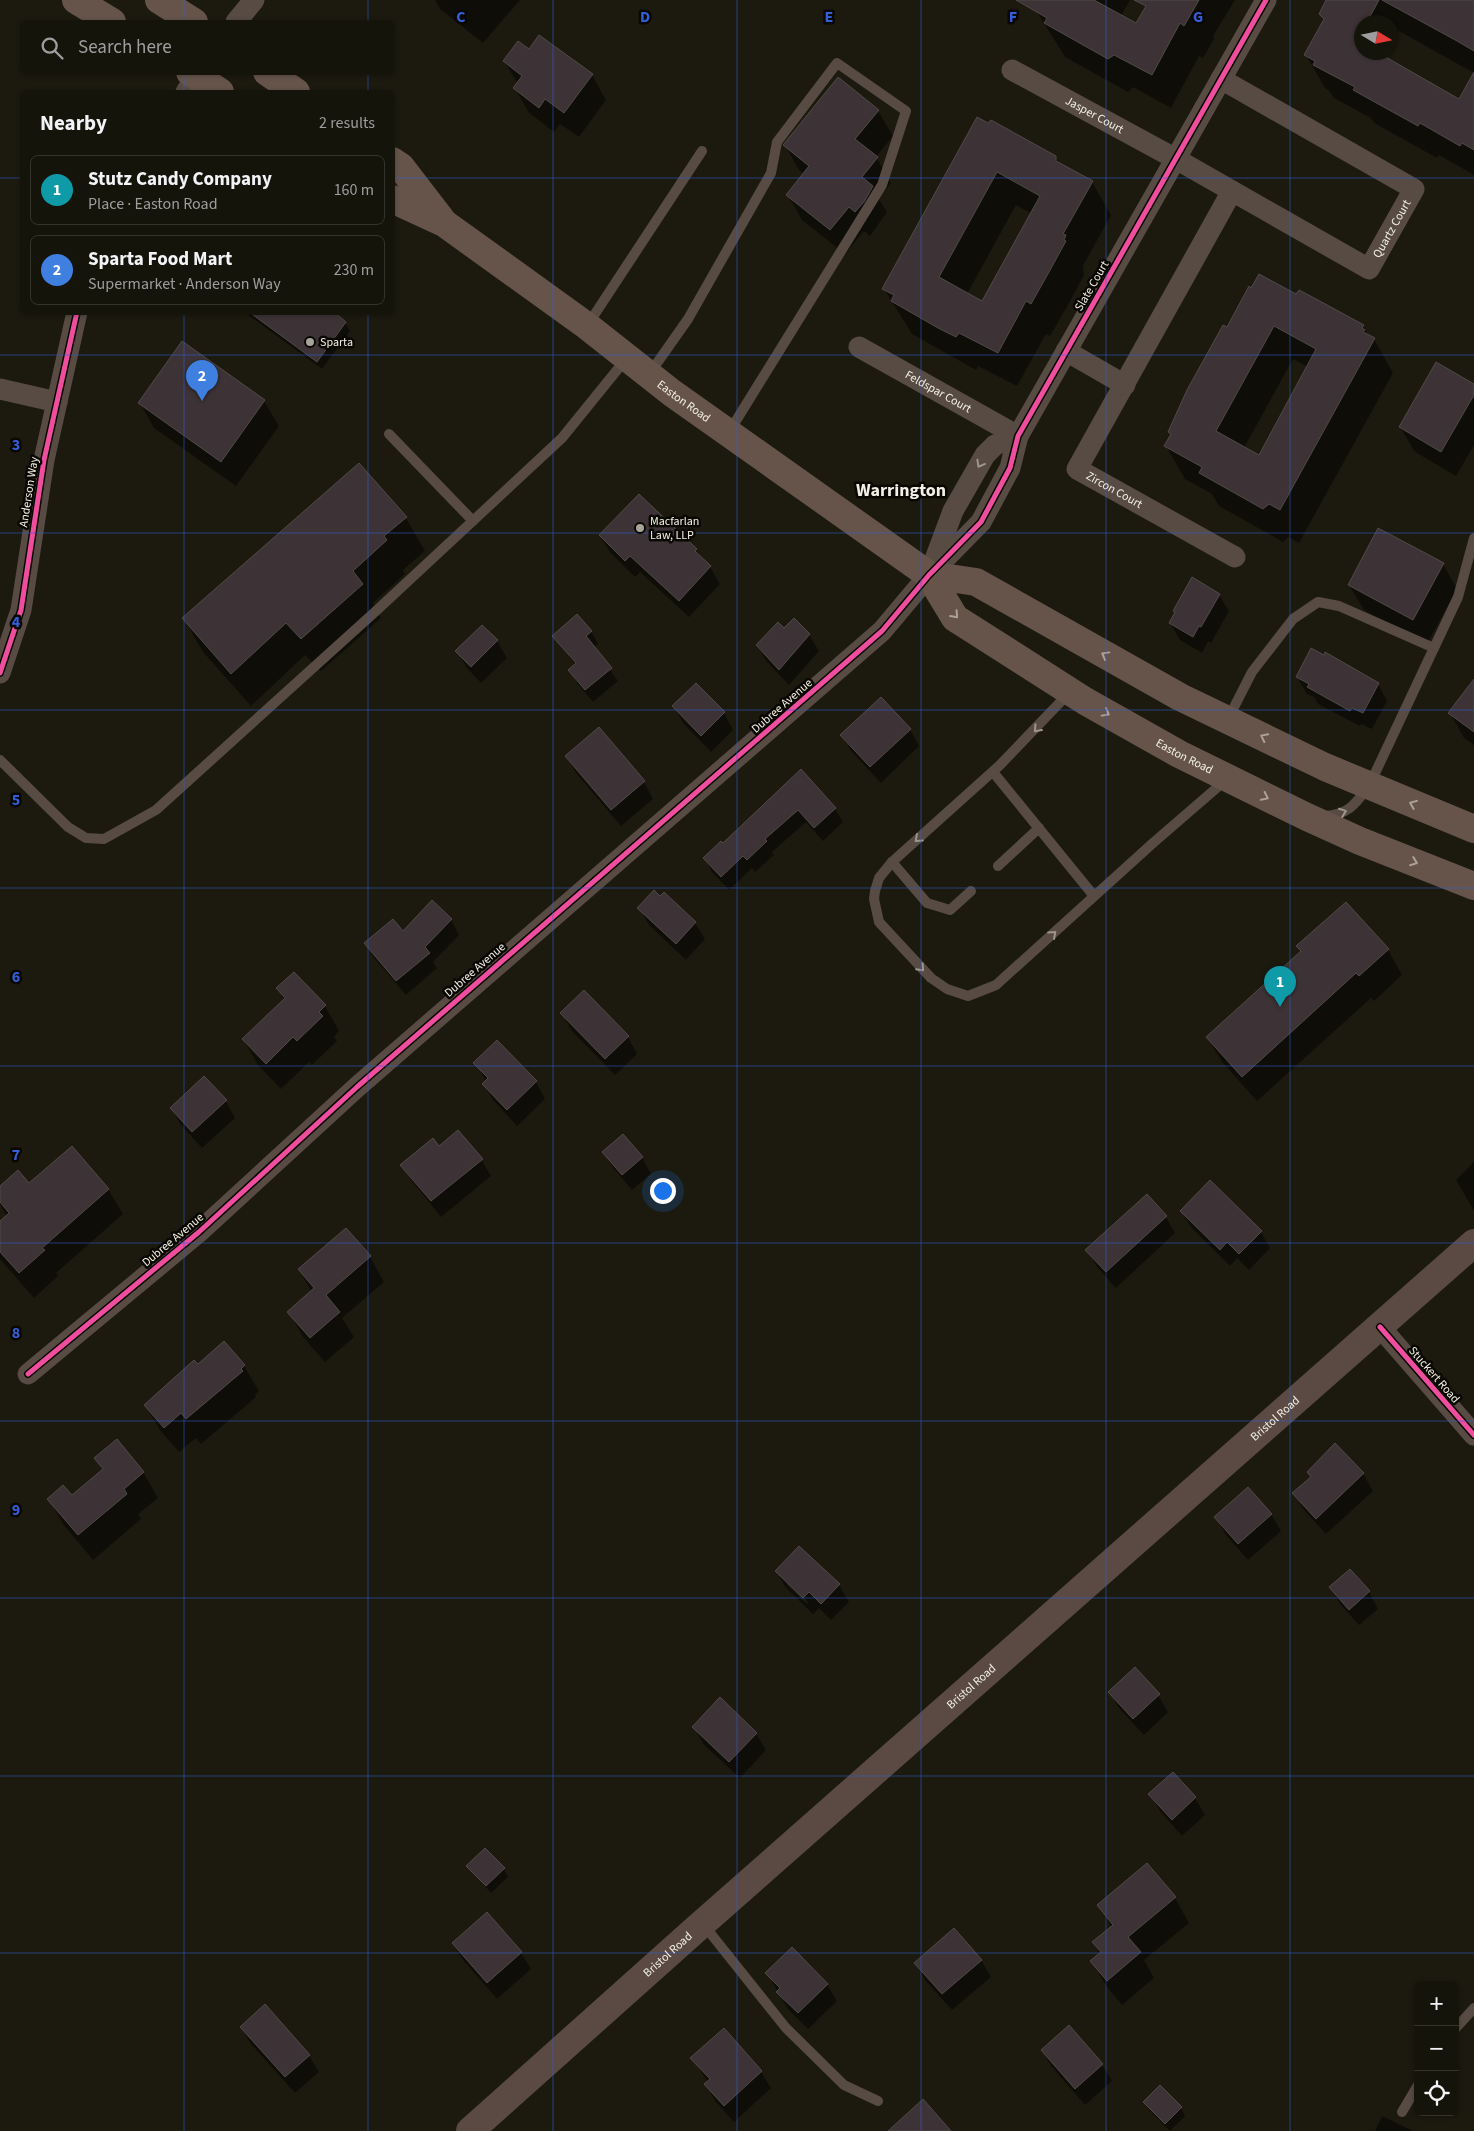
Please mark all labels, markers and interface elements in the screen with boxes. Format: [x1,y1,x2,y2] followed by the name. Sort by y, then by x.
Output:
[456,6,466,28] text: C
[640,6,650,28] text: D
[825,6,833,28] text: E
[1009,6,1017,28] text: F
[1193,6,1203,28] text: G
[1354,15,1399,60] north arrow
[20,20,395,75] search box
[38,34,66,62] icon: search
[78,34,172,61] text: Search here
[1062,92,1127,138] street label: Jasper Court
[40,108,107,138] text: Nearby
[319,112,375,134] text: 2 results
[88,166,272,193] text: Stutz Candy Company
[53,179,61,201] text: 1
[334,179,374,201] text: 160 m
[88,193,218,215] text: Place · Easton Road
[1368,196,1415,261] street label: Quartz Court
[88,246,232,273] text: Sparta Food Mart
[1071,258,1113,314] street label: Slate Court
[53,259,61,281] text: 2
[334,259,374,281] text: 230 m
[88,273,281,295] text: Supermarket · Anderson Way
[320,334,353,351] place label: Sparta
[304,336,316,348] marker: Sparta
[186,360,218,401] pin: 2
[902,366,975,417] street label: Feldspar Court
[653,376,714,426] street label: Easton Road
[12,434,20,456] text: 3
[15,455,43,528] street label: Anderson Way
[976,458,986,467] one-way arrow
[1083,467,1146,512] street label: Zircon Court
[856,478,946,503] district label: Warrington
[650,513,699,544] place label: Macfarlan Law, LLP
[634,522,646,534] marker: Macfarlan Law, LLP
[950,610,959,619] one-way arrow
[12,611,21,633] text: 4
[1101,651,1110,661] one-way arrow
[748,675,816,737] street label: Dubree Avenue
[1100,707,1109,717] one-way arrow
[1034,723,1043,732] one-way arrow
[1153,734,1216,778] street label: Easton Road
[1261,734,1270,744] one-way arrow
[12,789,20,811] text: 5
[1260,790,1269,801] one-way arrow
[1409,800,1417,810] one-way arrow
[1338,807,1347,818] one-way arrow
[914,833,923,842] one-way arrow
[1409,856,1418,867] one-way arrow
[1047,931,1056,940] one-way arrow
[441,939,509,1001] street label: Dubree Avenue
[916,962,925,971] one-way arrow
[12,966,20,988] text: 6
[1264,966,1296,1007] pin: 1
[12,1144,20,1166] text: 7
[650,1178,676,1204] your location
[138,1209,208,1271] street label: Dubree Avenue
[12,1322,20,1344] text: 8
[1405,1343,1463,1407] street label: Stuckert Road
[1247,1392,1303,1445] street label: Bristol Road
[12,1499,20,1521] text: 9
[943,1660,1000,1713] street label: Bristol Road
[639,1928,696,1981] street label: Bristol Road
[1414,1981,1459,2116] map controls
[1414,1981,1459,2026] button: +
[1414,2026,1459,2071] button: −
[1414,2071,1459,2116] button: locate

